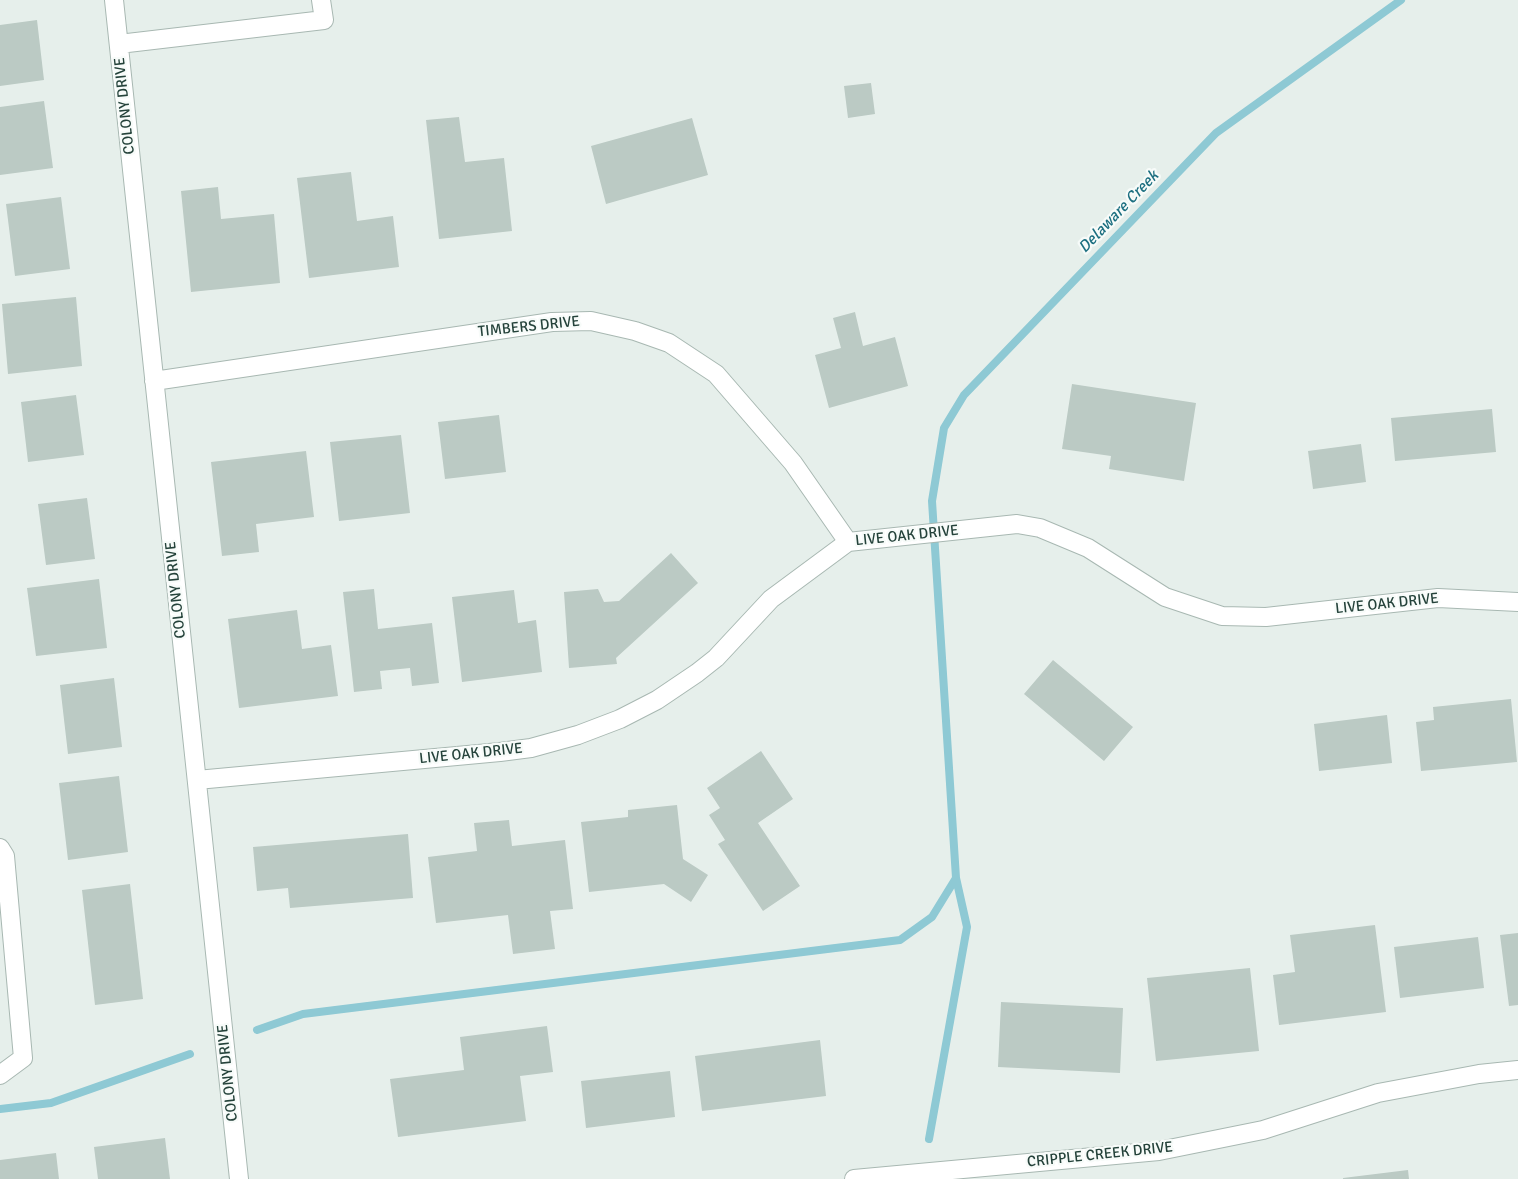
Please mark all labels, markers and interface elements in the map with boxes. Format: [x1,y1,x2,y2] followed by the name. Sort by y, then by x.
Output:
[111,57,139,155] street label: COLONY DRIVE
[1075,167,1163,257] water label: Delaware Creek
[477,313,581,341] street label: TIMBERS DRIVE
[854,522,960,550] street label: LIVE OAK DRIVE
[162,541,190,639] street label: COLONY DRIVE
[1334,590,1440,618] street label: LIVE OAK DRIVE
[418,740,524,768] street label: LIVE OAK DRIVE
[214,1024,242,1122] street label: COLONY DRIVE
[1026,1138,1174,1172] street label: CRIPPLE CREEK DRIVE

